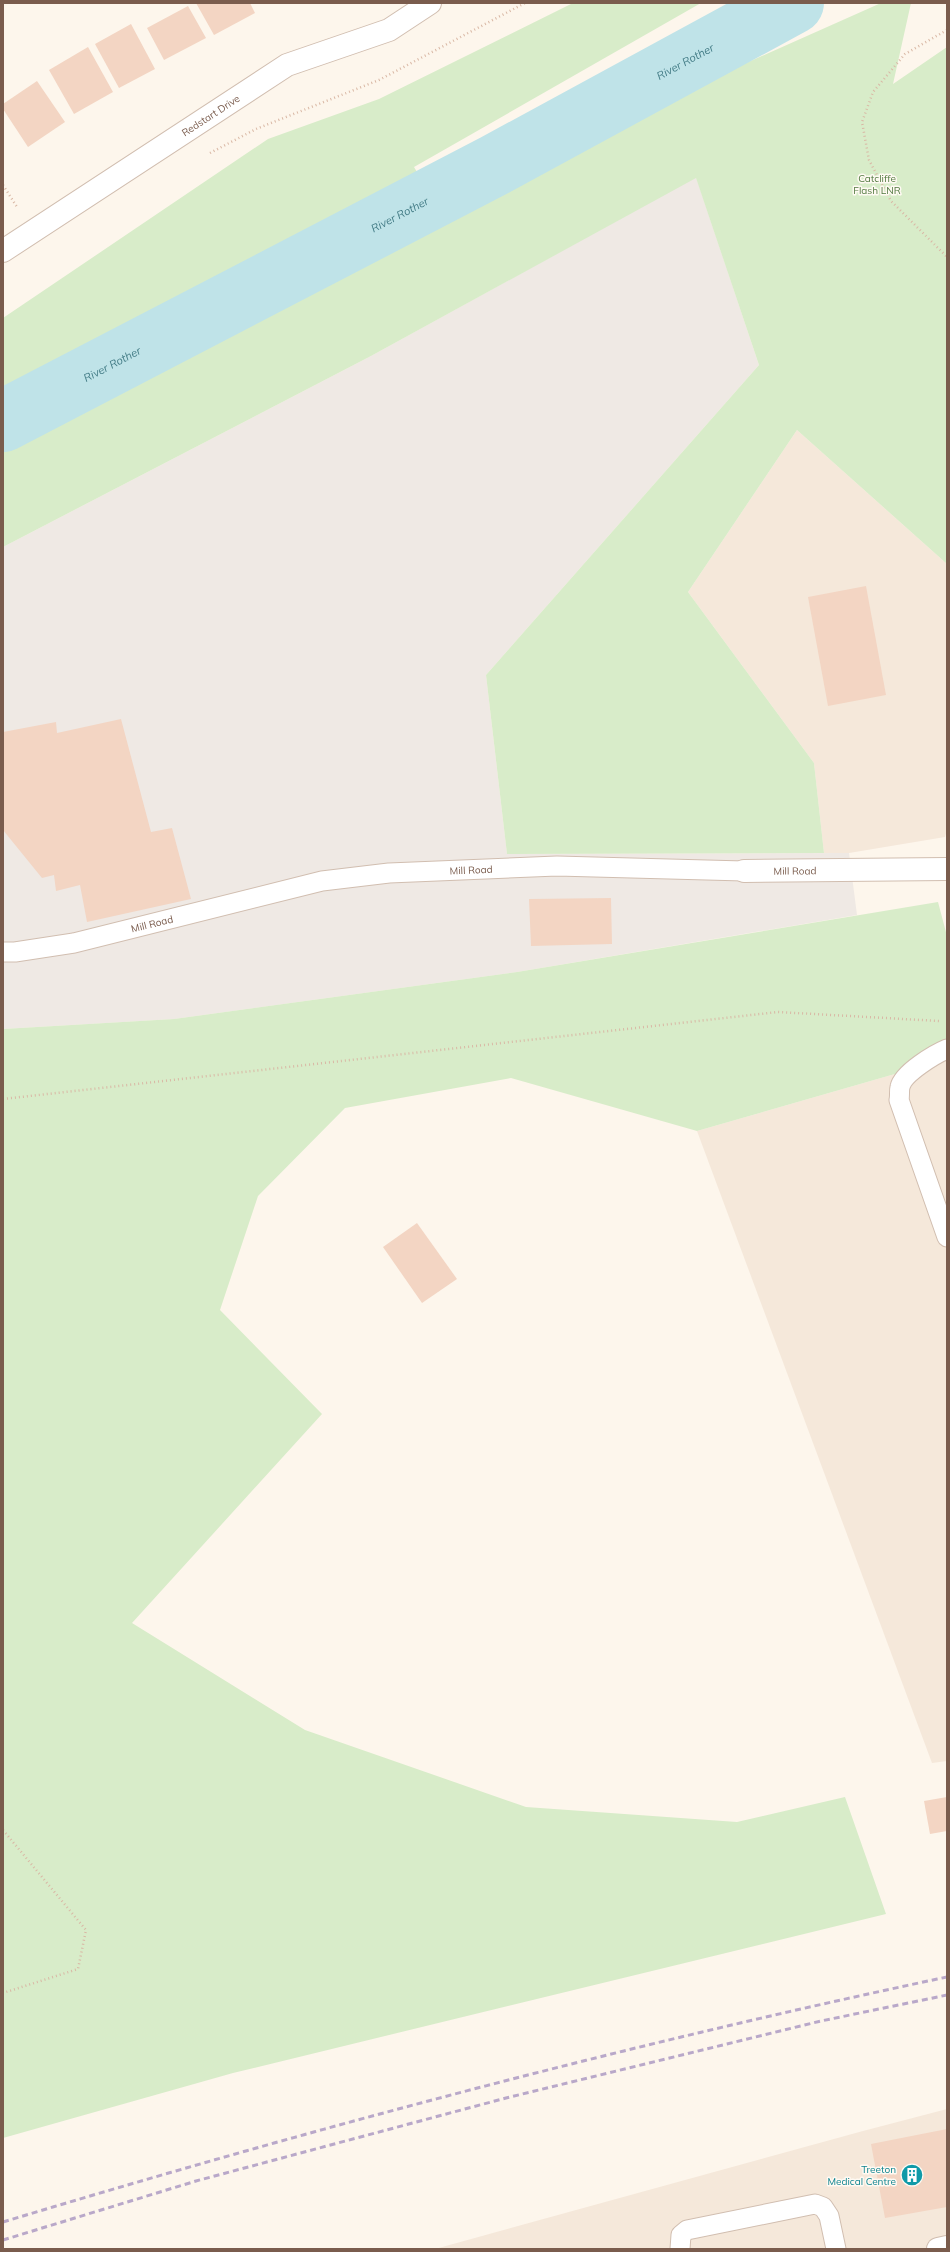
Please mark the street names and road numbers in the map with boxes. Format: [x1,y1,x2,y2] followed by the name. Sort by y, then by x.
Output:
[179,91,242,139] street label: Redstart Drive
[449,862,493,877] street label: Mill Road
[773,864,817,877] street label: Mill Road
[130,912,174,935] street label: Mill Road

